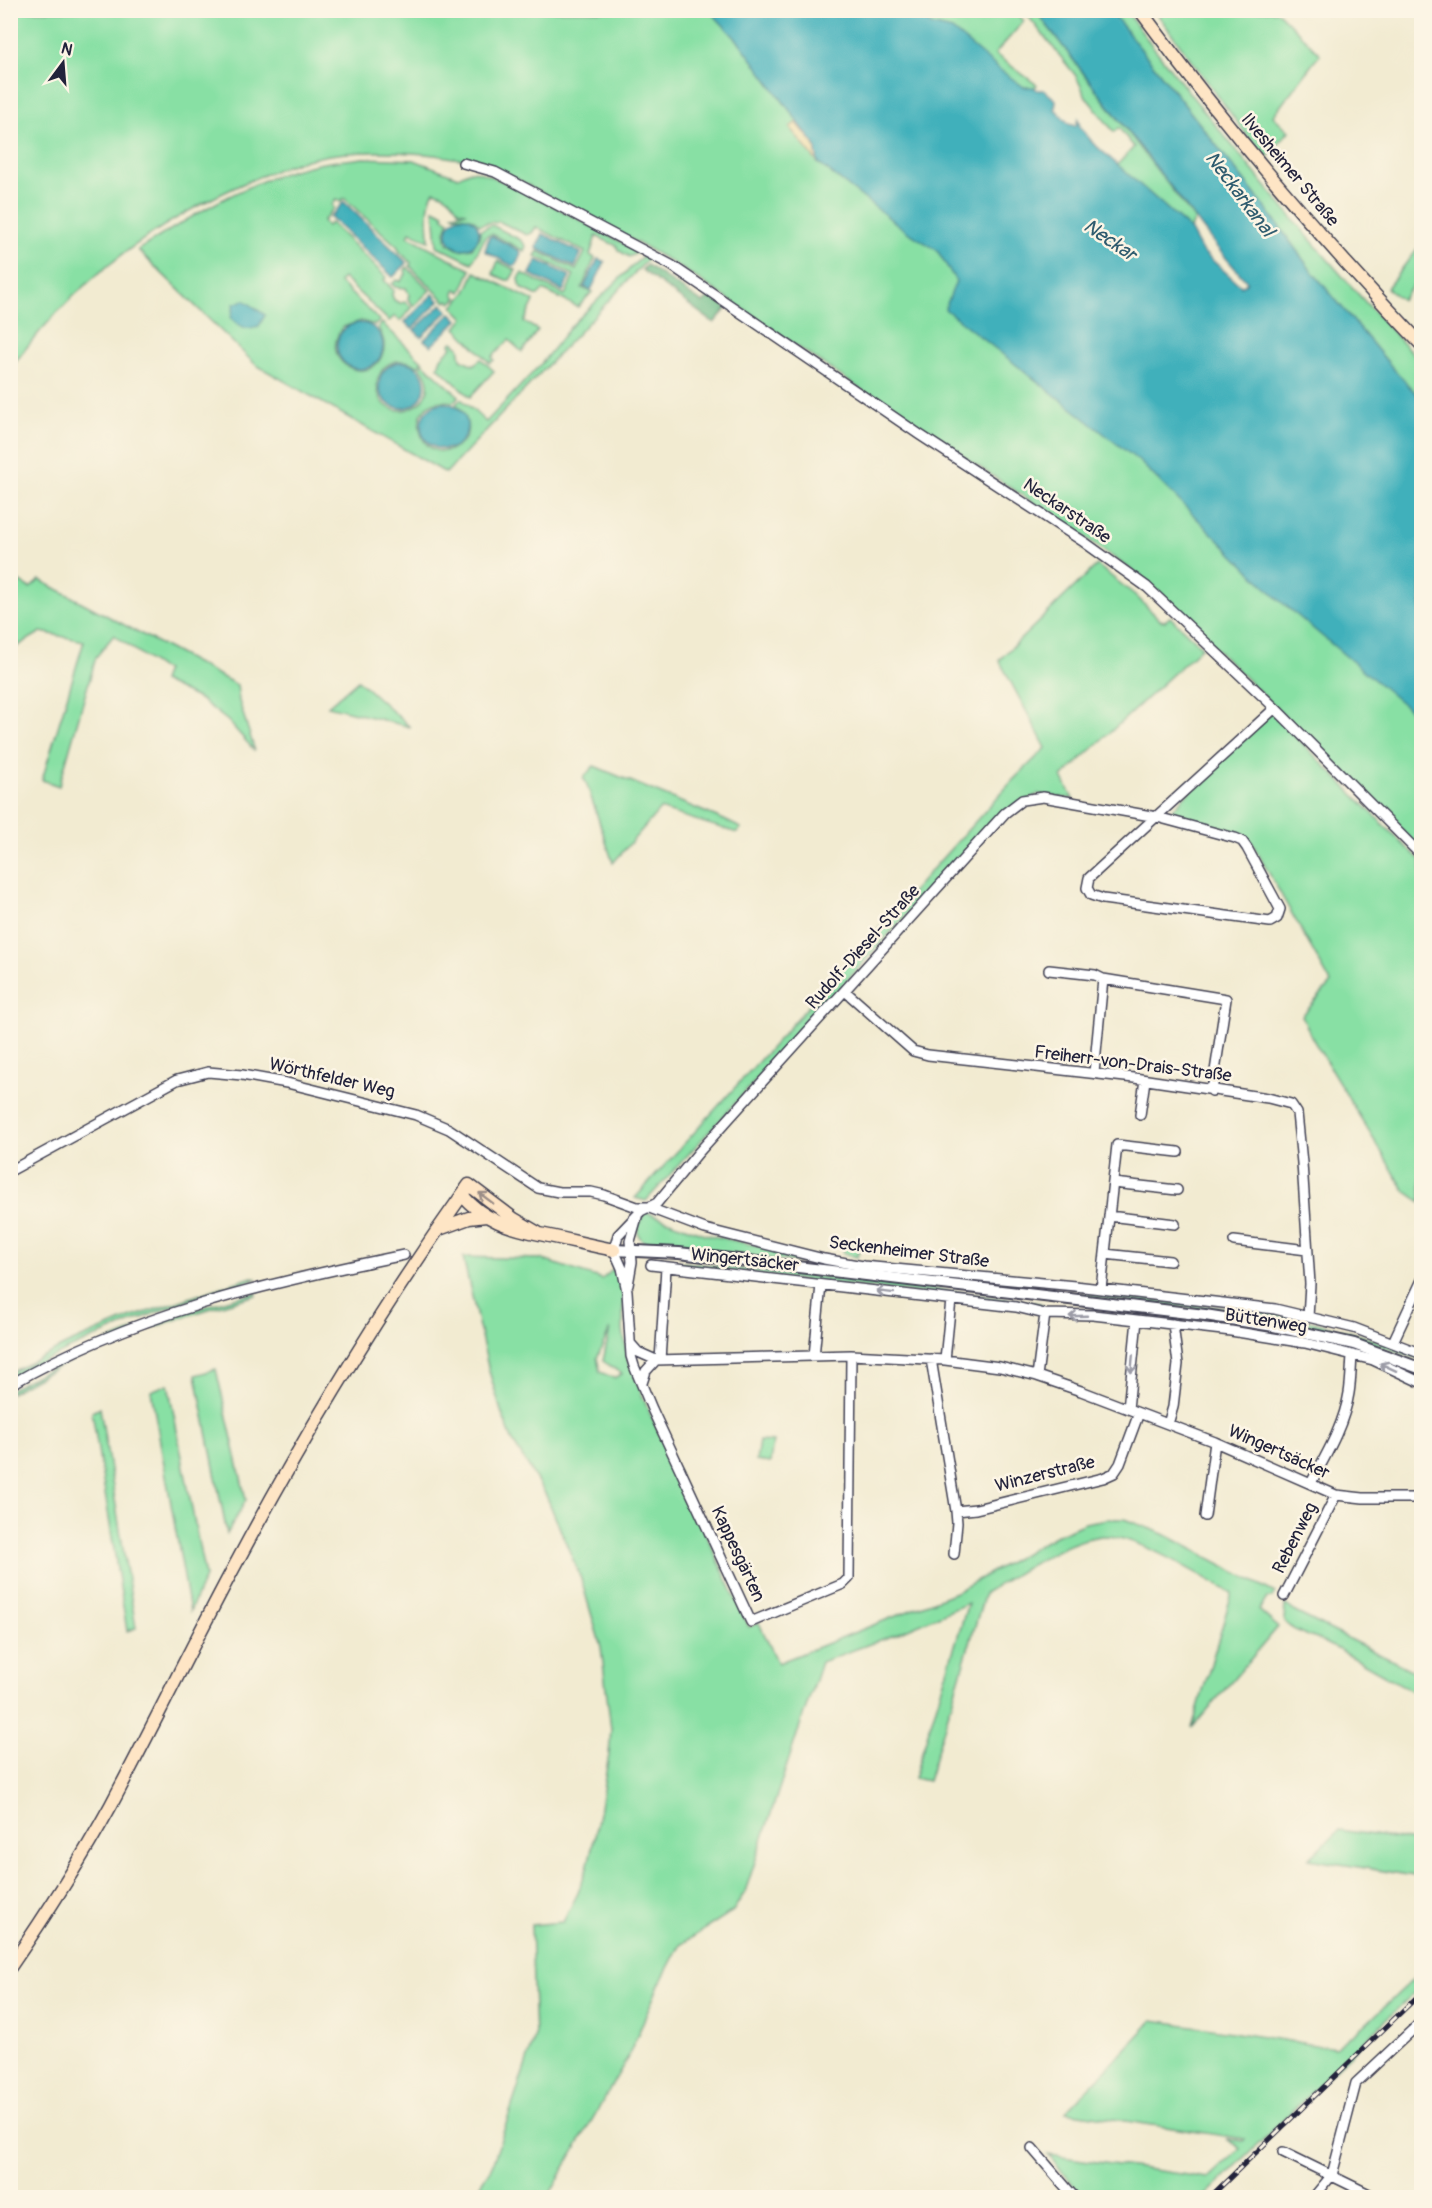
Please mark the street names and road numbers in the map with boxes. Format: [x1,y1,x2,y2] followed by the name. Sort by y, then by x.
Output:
[1236,109,1344,231] street label: Ilvesheimer Straße
[1019,473,1116,549] street label: Neckarstraße
[801,880,925,1014] street label: Rudolf-Diesel-Straße
[1033,1040,1233,1088] street label: Freiherr-von-Drais-Straße
[267,1052,397,1104] street label: Wörthfelder Weg
[828,1231,991,1273] street label: Seckenheimer Straße
[690,1243,801,1277] street label: Wingertsäcker
[1223,1303,1309,1339] street label: Büttenweg
[1225,1419,1334,1485] street label: Wingertsäcker
[993,1450,1097,1498] street label: Winzerstraße
[1267,1499,1323,1577] street label: Rebenweg
[706,1502,770,1606] street label: Kappesgärten

